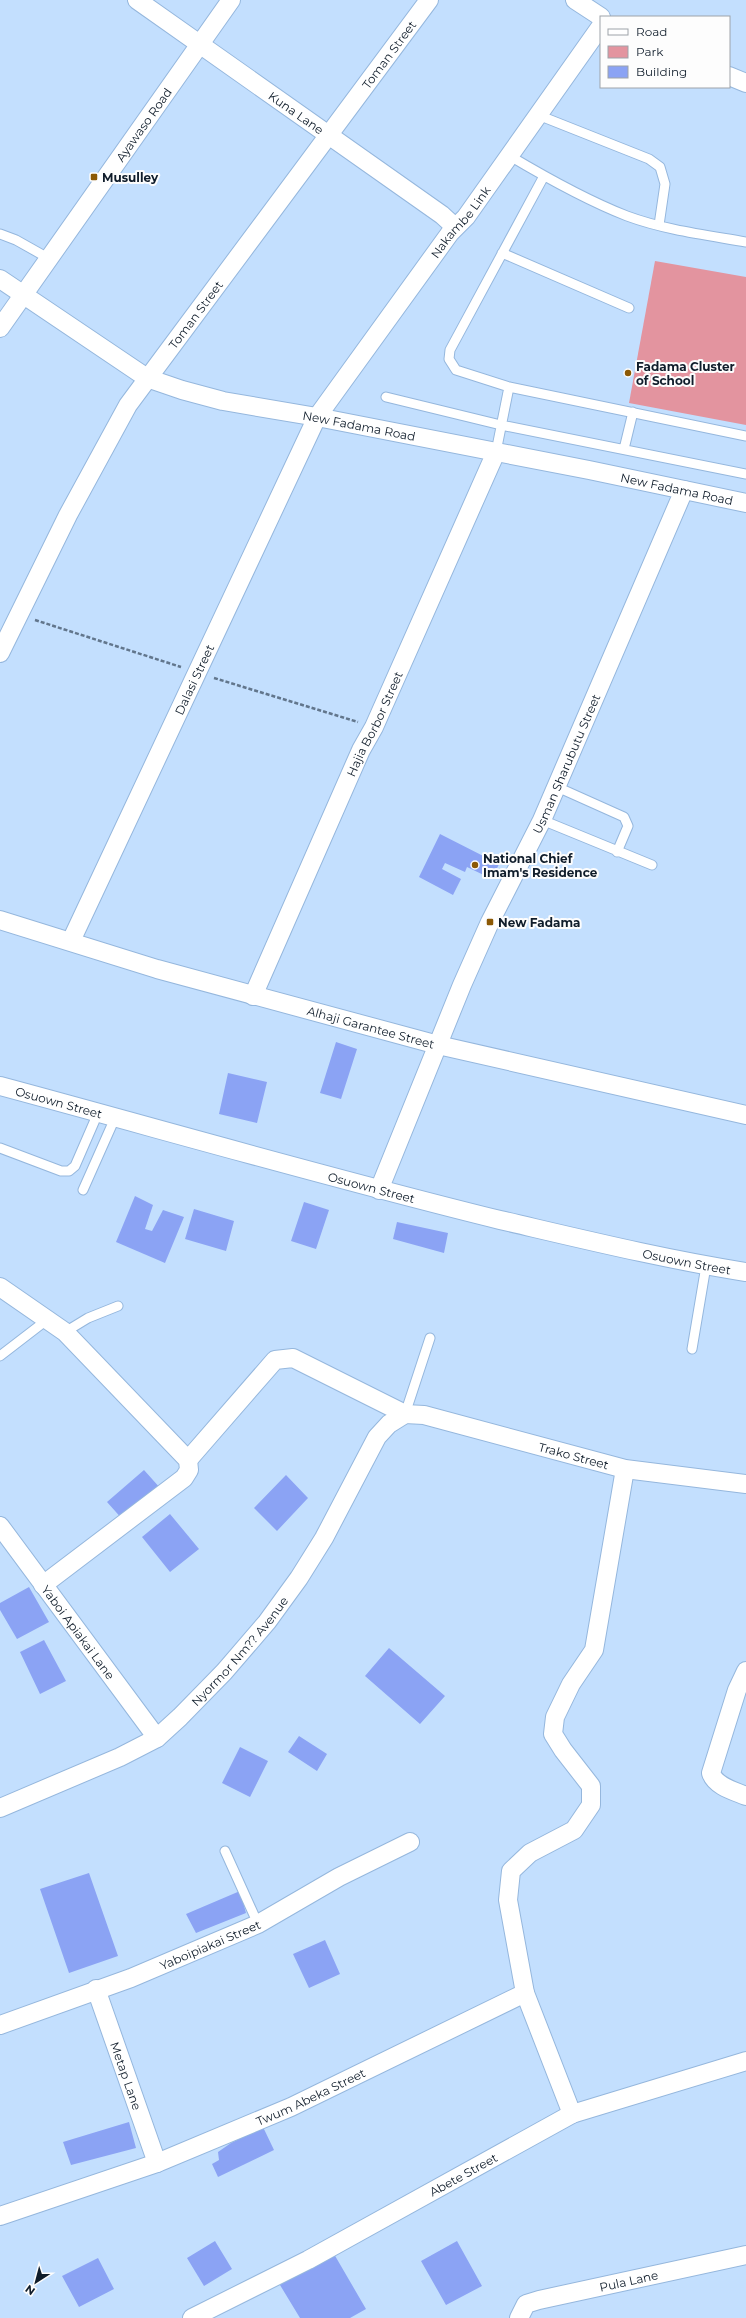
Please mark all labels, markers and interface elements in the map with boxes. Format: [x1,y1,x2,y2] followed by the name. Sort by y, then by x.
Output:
[600,16,730,88] legend
[358,17,419,91] street label: Toman Street
[636,24,667,39] text: Road
[636,44,664,59] text: Park
[636,64,687,79] text: Building
[112,85,175,164] street label: Ayawaso Road
[266,88,327,137] street label: Kuna Lane
[102,170,159,185] place label: Musulley
[89,172,99,182] marker: Musulley
[427,182,494,261] street label: Nakambe Link
[165,277,226,351] street label: Toman Street
[636,359,735,388] place label: Fadama Cluster of School
[623,368,633,378] marker: Fadama Cluster of School
[302,407,417,444] street label: New Fadama Road
[619,469,735,508] street label: New Fadama Road
[171,642,217,717] street label: Dalasi Street
[343,669,405,779] street label: Hajia Borbor Street
[529,691,603,836] street label: Usman Sharubutu Street
[483,851,598,880] place label: National Chief Imam's Residence
[470,860,480,870] marker: National Chief Imam's Residence
[498,915,580,930] place label: New Fadama
[485,917,495,927] marker: New Fadama
[306,1002,436,1051] street label: Alhaji Garantee Street
[14,1083,104,1121] street label: Osuown Street
[326,1168,417,1206] street label: Osuown Street
[641,1245,732,1277] street label: Osuown Street
[537,1439,611,1472] street label: Trako Street
[39,1582,118,1682] street label: Yaboi Apiakai Lane
[188,1593,291,1709] street label: Nyormor Nm?? Avenue
[157,1916,263,1972] street label: Yaboipiakai Street
[108,2040,145,2112] street label: Metap Lane
[254,2065,368,2128] street label: Twum Abeka Street
[427,2149,500,2199] street label: Abete Street
[16,2262,56,2302] north arrow
[598,2267,659,2294] street label: Pula Lane
[22,2282,38,2298] text: N

